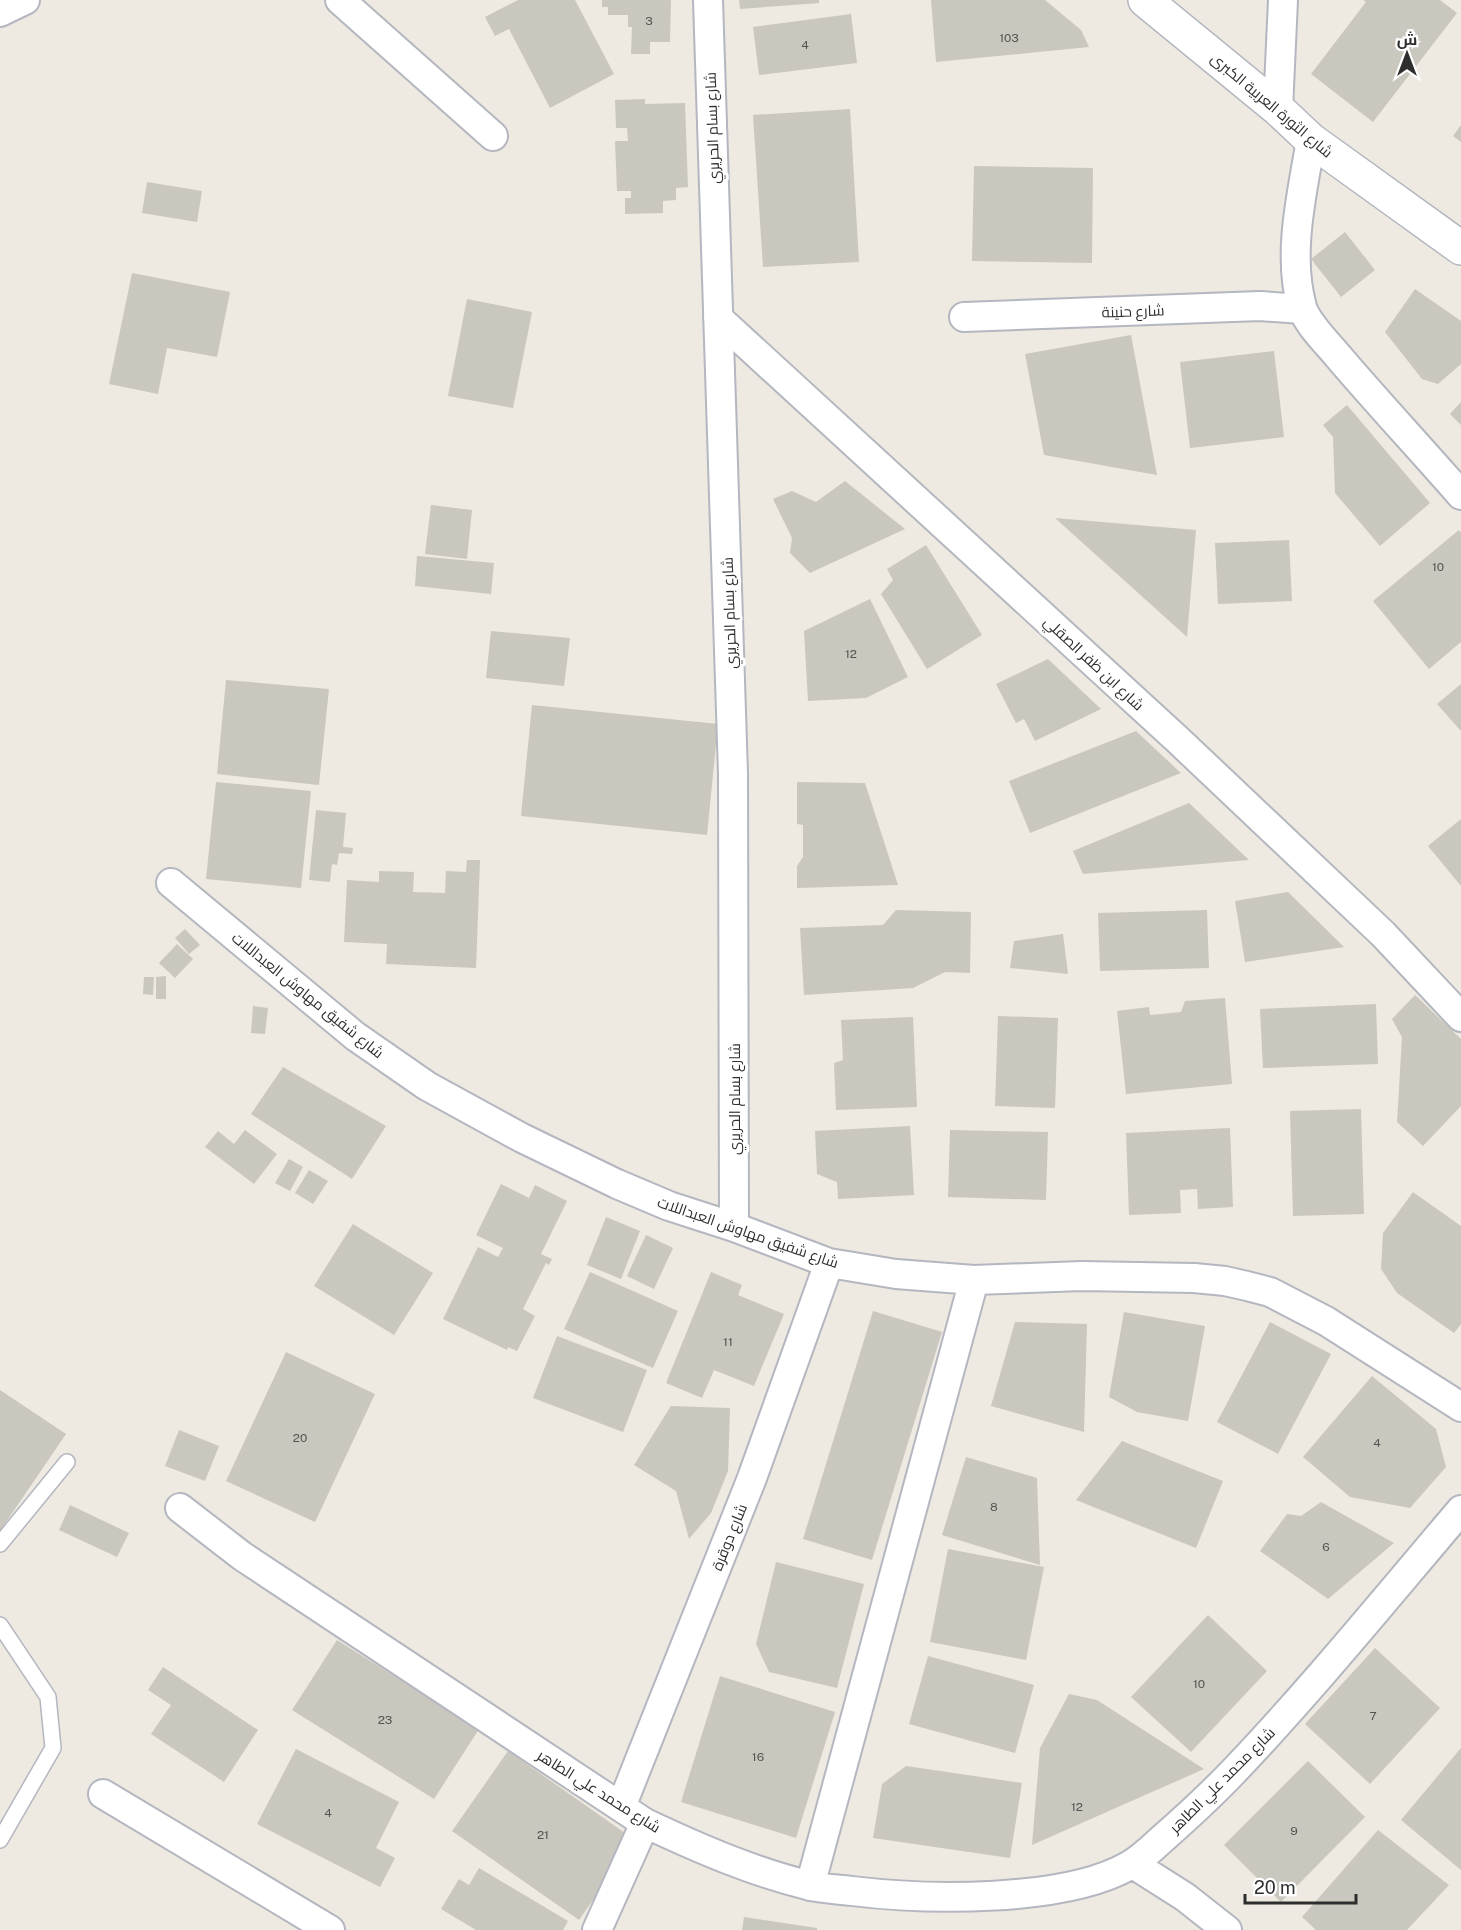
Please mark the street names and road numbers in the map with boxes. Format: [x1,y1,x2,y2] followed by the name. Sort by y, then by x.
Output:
[1206,49,1336,163] street label: شارع الثورة العربية الكبرى
[702,72,726,184] street label: شارع بسام الحريري
[1101,301,1165,324] street label: شارع حنينة
[719,557,743,669] street label: شارع بسام الحريري
[1038,612,1147,716] street label: شارع ابن ظفر الصقلي
[227,929,387,1064] street label: شارع شفيق مهاوش العبداللات
[726,1043,747,1155] street label: شارع بسام الحريري
[654,1193,841,1274] street label: شارع شفيق مهاوش العبداللات
[708,1501,753,1574] street label: شارع دوقرة
[1165,1724,1281,1840] street label: شارع محمد علي الطاهر
[531,1746,664,1839] street label: شارع محمد علي الطاهر

